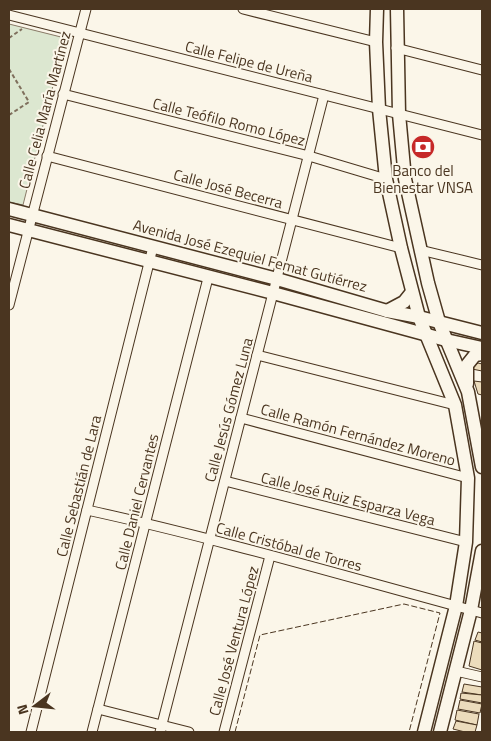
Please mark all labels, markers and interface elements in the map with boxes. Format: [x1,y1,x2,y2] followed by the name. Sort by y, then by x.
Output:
[12,28,77,191] street label: Calle Celia María Martínez
[183,35,316,89] street label: Calle Felipe de Ureña
[150,91,308,152] street label: Calle Teófilo Romo López
[410,134,436,160] bank icon: Banco del Bienestar VNSA
[373,159,473,199] place label: Banco del Bienestar VNSA
[171,163,286,214] street label: Calle José Becerra
[131,213,370,298] street label: Avenida José Ezequiel Femat Gutiérrez
[198,335,259,485] street label: Calle Jesús Gómez Luna
[258,397,458,472] street label: Calle Ramón Fernández Moreno
[50,412,107,559] street label: Calle Sebastián de Lara
[108,431,165,572] street label: Calle Daniel Cervantes
[259,466,438,531] street label: Calle José Ruiz Esparza Vega
[214,516,365,577] street label: Calle Cristóbal de Torres
[202,563,265,718] street label: Calle José Ventura López
[10,681,60,731] north arrow
[11,702,33,717] text: N

